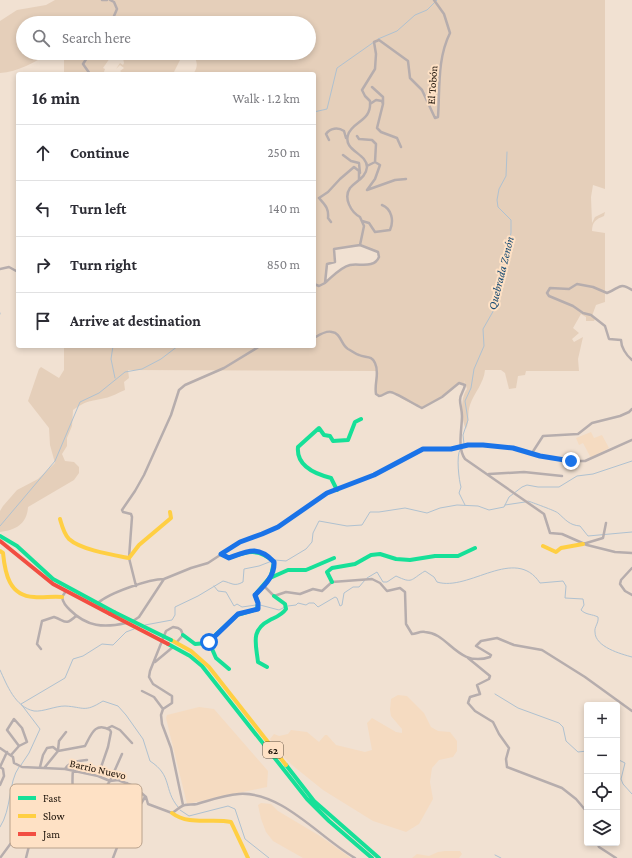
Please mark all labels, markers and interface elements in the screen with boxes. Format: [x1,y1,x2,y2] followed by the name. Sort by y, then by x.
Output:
[16,16,316,60] search box
[30,27,52,49] icon: search
[62,30,131,46] text: Search here
[425,65,439,105] street label: El Tobón
[32,89,80,108] text: 16 min
[232,91,300,106] text: Walk · 1.2 km
[32,142,54,164] icon: ahead
[70,145,129,161] text: Continue
[267,145,300,160] text: 250 m
[32,198,54,220] icon: left
[70,201,126,217] text: Turn left
[269,201,300,216] text: 140 m
[485,235,517,311] water label: Quebrada Zenón
[32,254,54,276] icon: right
[70,257,137,273] text: Turn right
[267,257,300,272] text: 850 m
[32,310,54,332] icon: arrive
[70,313,201,329] text: Arrive at destination
[562,452,580,470] route end
[200,633,218,651] route start
[584,702,620,846] map controls
[584,702,620,738] button: +
[584,738,620,774] button: −
[263,742,283,758] road number: 62
[69,757,128,781] street label: Barrio Nuevo
[584,774,620,810] button: locate
[10,784,142,848] legend
[43,792,62,804] text: Fast
[43,810,65,822] text: Slow
[584,810,620,846] button: layers
[42,828,60,841] text: Jam

